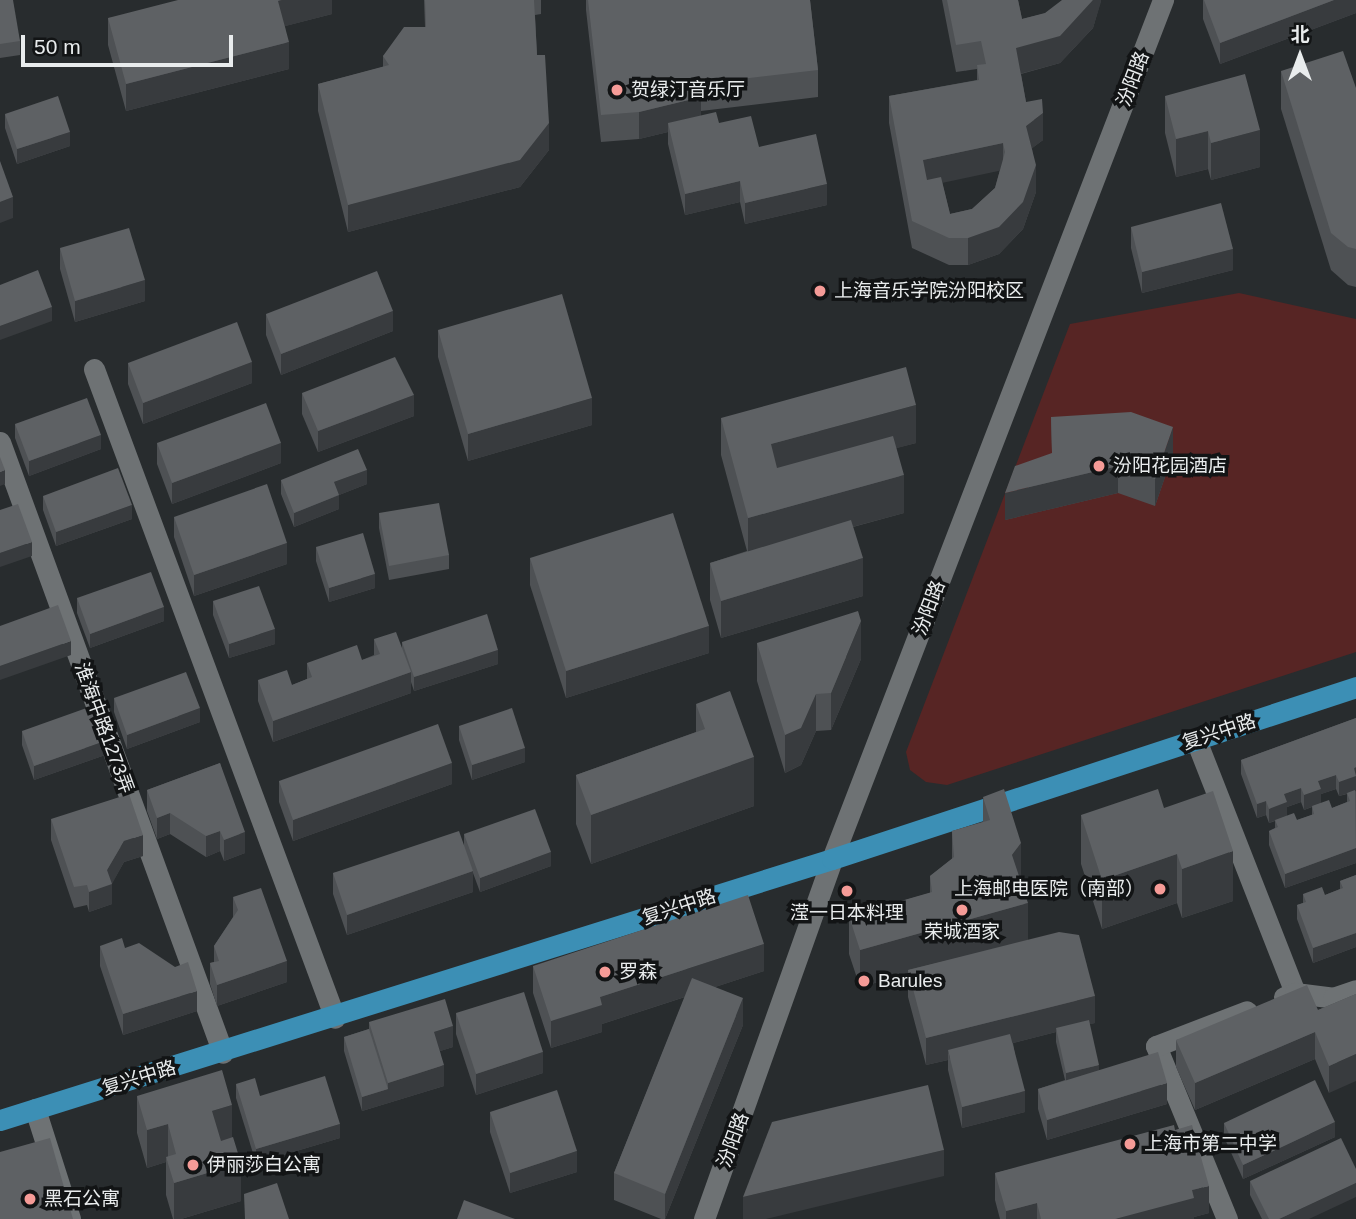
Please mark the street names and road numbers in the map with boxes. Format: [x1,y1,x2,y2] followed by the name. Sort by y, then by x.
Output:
[1112,48,1154,110] street label: 汾阳路
[908,577,950,639] street label: 汾阳路
[70,660,138,796] street label: 淮海中路1273弄
[1179,709,1259,755] street label: 复兴中路
[639,884,719,930] street label: 复兴中路
[99,1056,179,1100] street label: 复兴中路
[713,1109,753,1171] street label: 汾阳路

